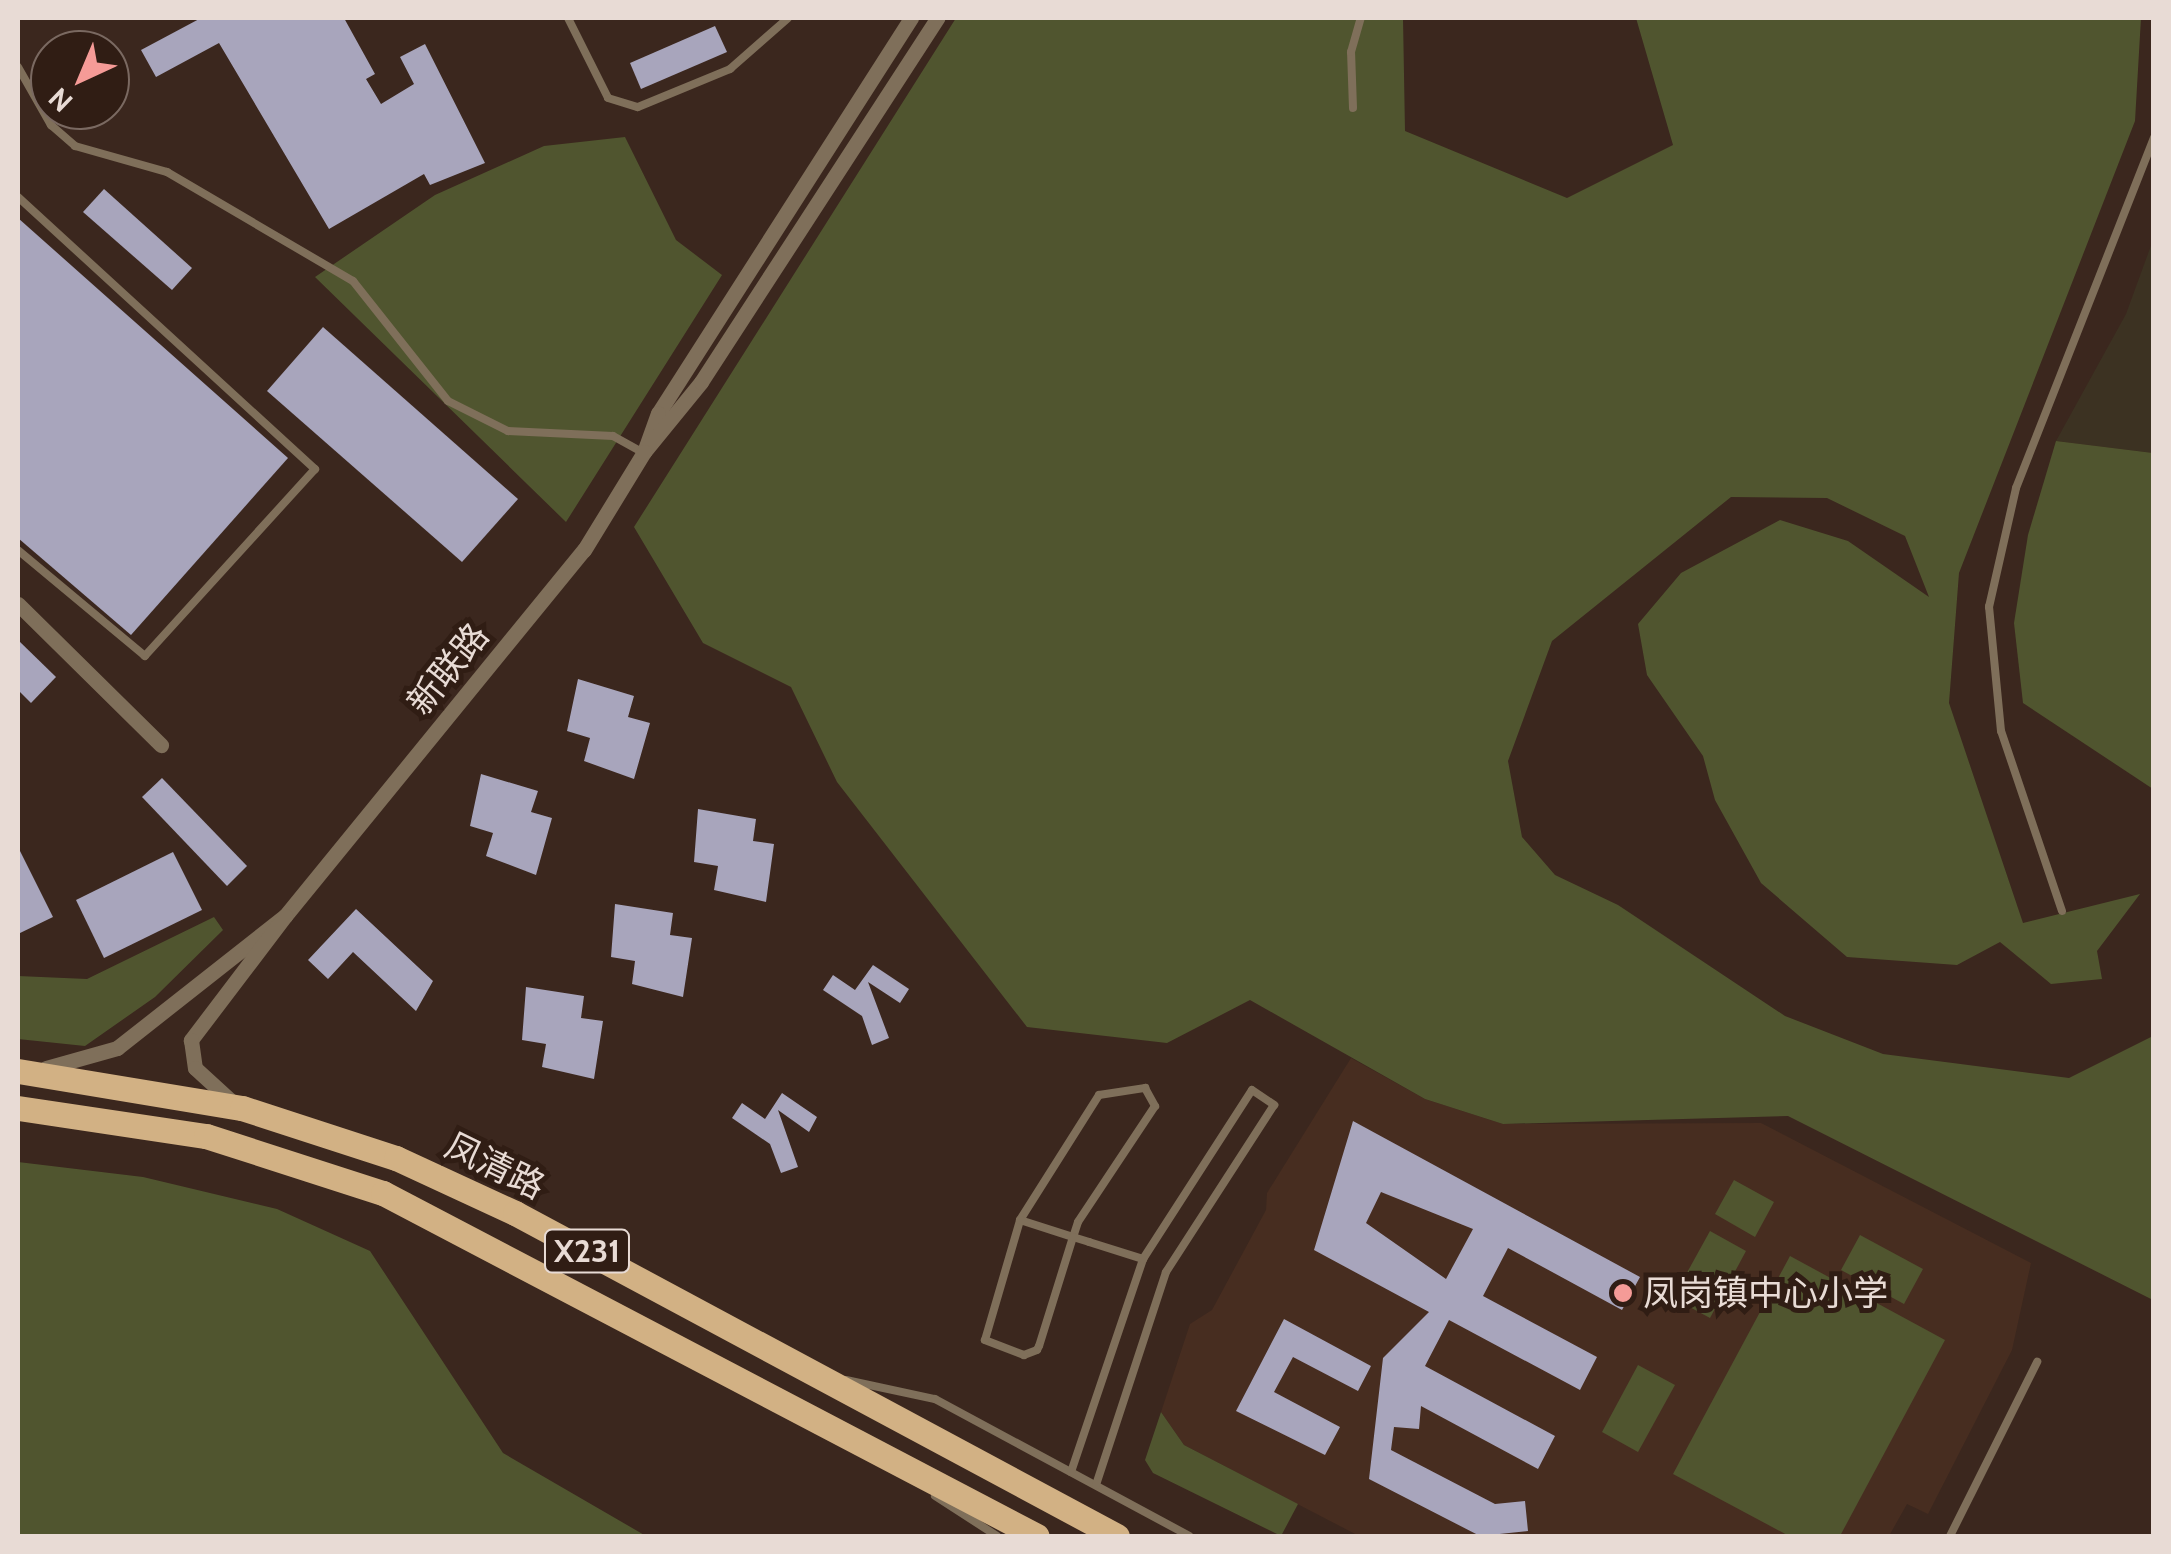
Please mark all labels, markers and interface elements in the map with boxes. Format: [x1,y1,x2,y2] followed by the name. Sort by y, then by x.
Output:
[30,30,130,130] north arrow
[42,81,79,119] text: N
[399,615,497,723] street label: 新联路
[439,1124,551,1208] street label: 凤清路
[542,1224,632,1278] road number: X231
[1643,1272,1888,1314] place label: 凤岗镇中心小学
[1612,1282,1634,1304] marker: 凤岗镇中心小学

